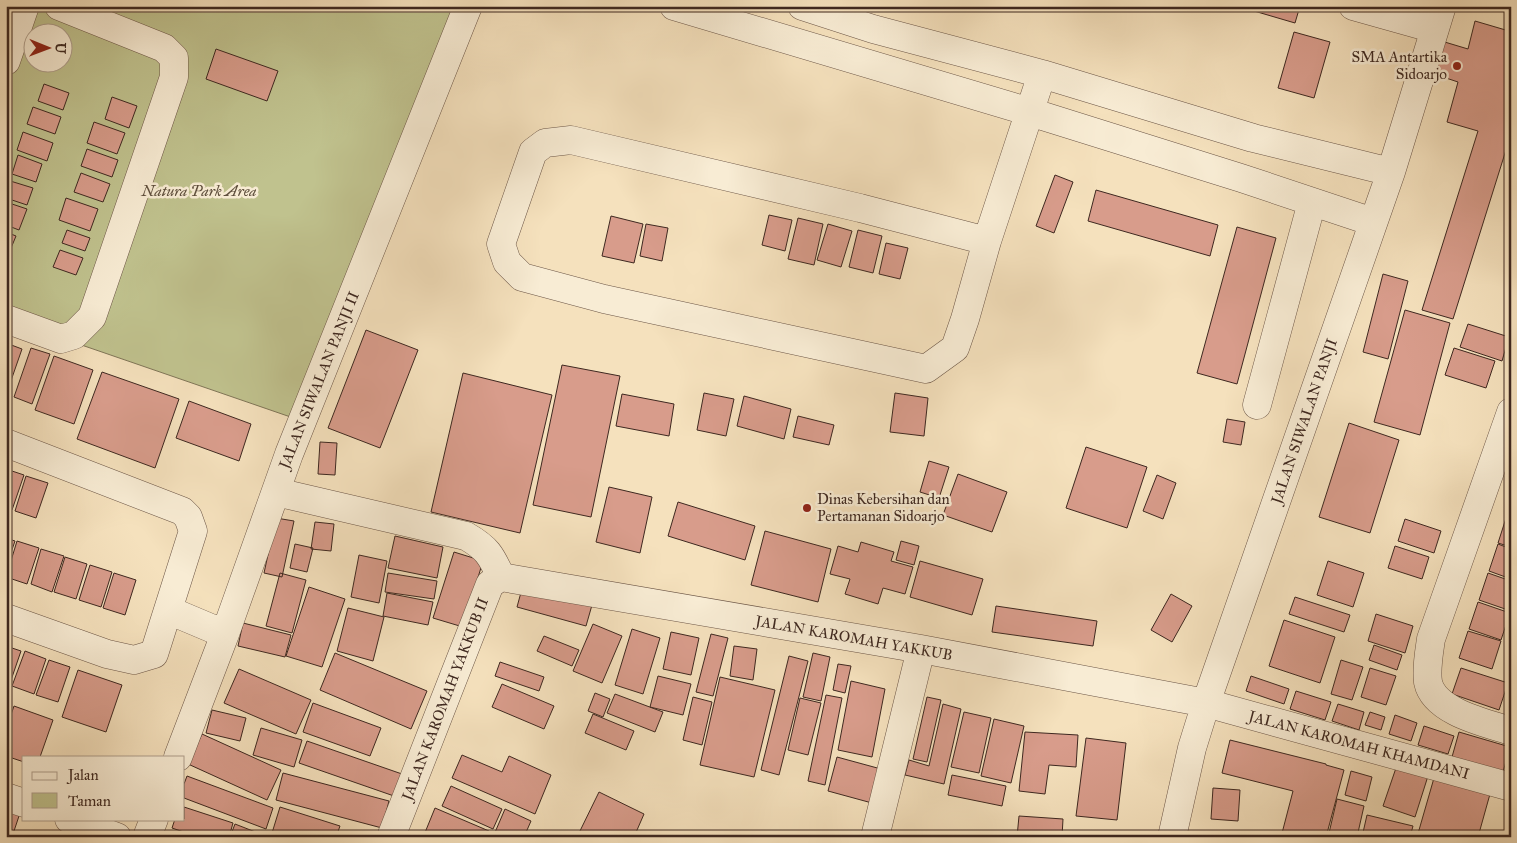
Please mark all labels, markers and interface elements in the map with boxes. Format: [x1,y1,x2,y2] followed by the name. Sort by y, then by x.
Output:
[22,22,72,72] north arrow
[52,43,69,55] text: U
[1351,48,1448,83] place label: SMA Antartika Sidoarjo
[1451,60,1463,72] marker: SMA Antartika Sidoarjo
[140,182,257,200] park label: Natura Park Area
[274,289,364,473] street label: JALAN SIWALAN PANJI II
[1267,336,1342,508] street label: JALAN SIWALAN PANJI
[817,490,950,525] place label: Dinas Kebersihan dan Pertamanan Sidoarjo
[801,502,813,514] marker: Dinas Kebersihan dan Pertamanan Sidoarjo
[397,595,493,805] street label: JALAN KAROMAH YAKKUB II
[752,611,954,665] street label: JALAN KAROMAH YAKKUB
[1245,706,1471,784] street label: JALAN KAROMAH KHAMDANI
[22,756,185,820] legend
[66,766,99,785] text: Jalan
[68,792,111,810] text: Taman

